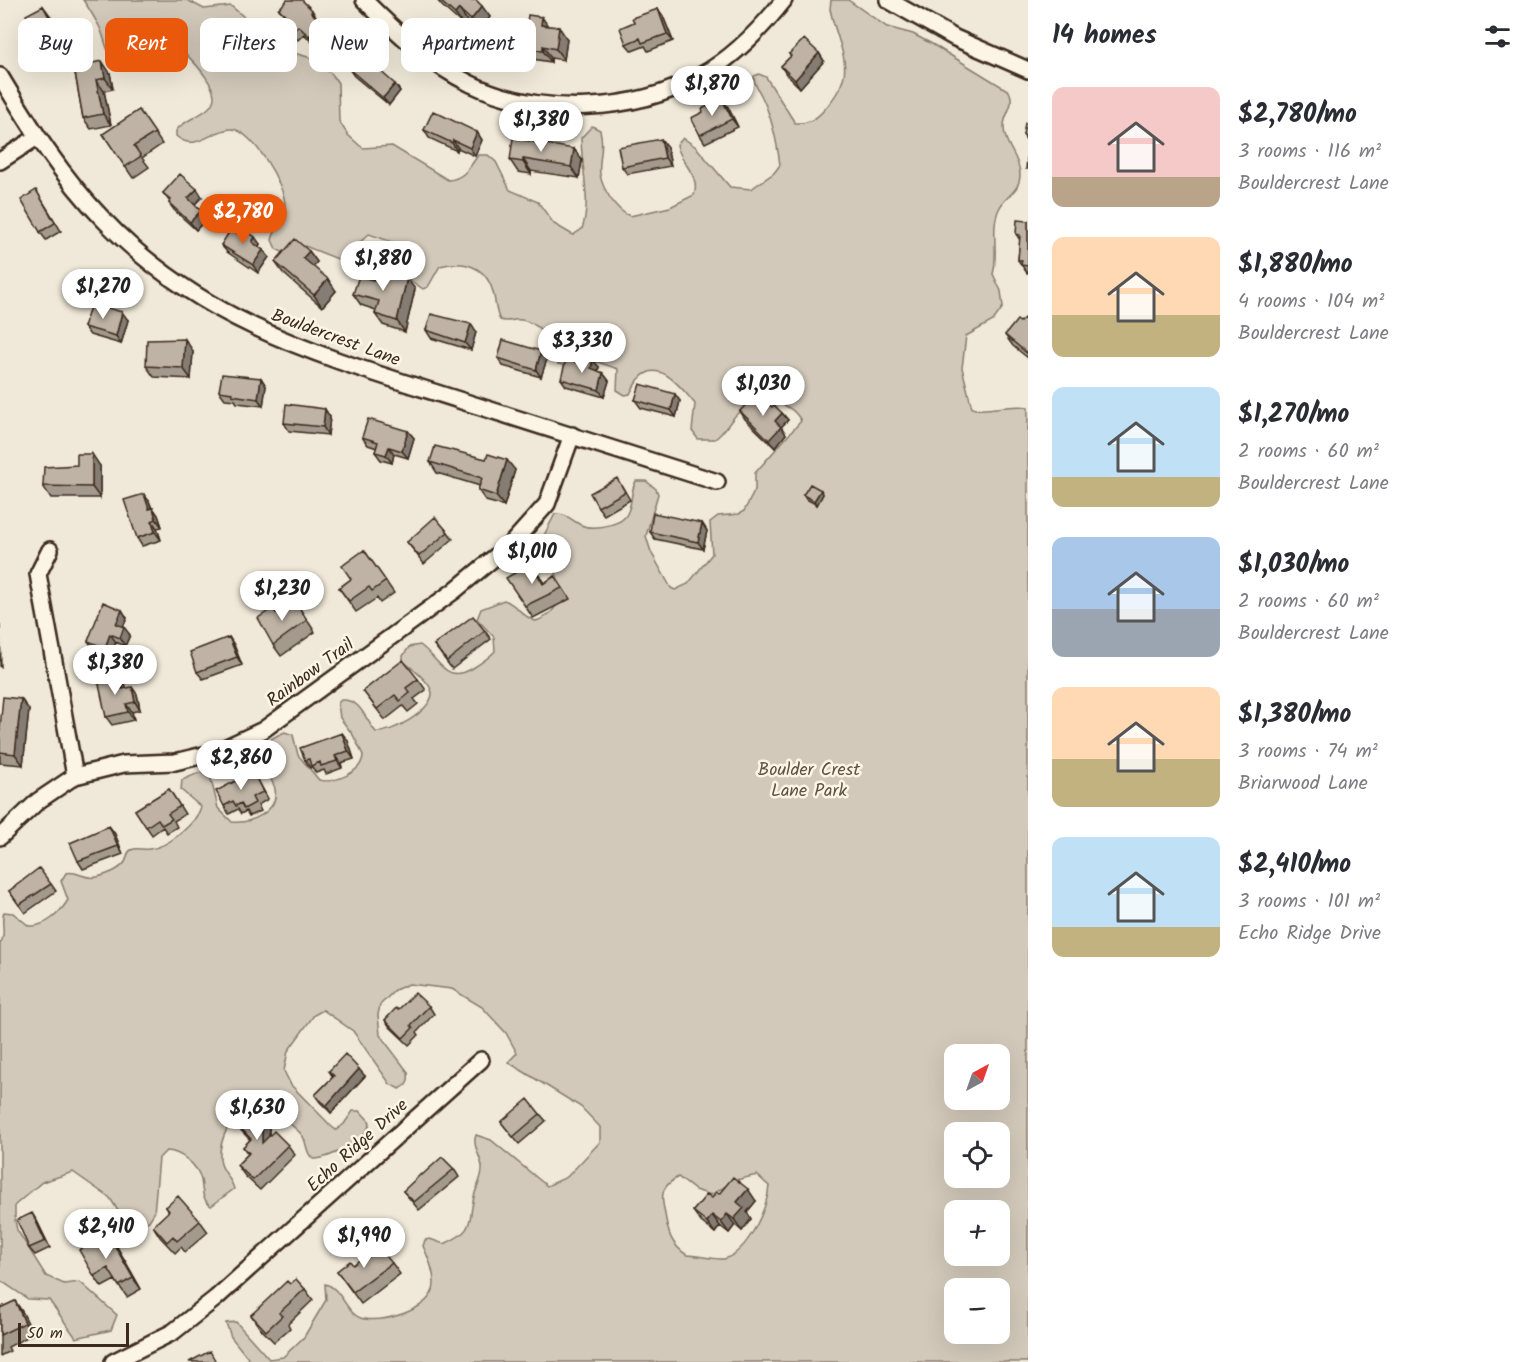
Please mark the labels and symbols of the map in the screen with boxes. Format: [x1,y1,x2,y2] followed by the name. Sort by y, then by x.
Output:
[663,66,761,117] pin: $1,870
[492,102,590,153] pin: $1,380
[194,194,292,245] pin: $2,780
[334,241,432,292] pin: $1,880
[54,269,152,320] pin: $1,270
[267,302,404,375] street label: Bouldercrest Lane
[533,323,631,374] pin: $3,330
[714,366,812,417] pin: $1,030
[483,534,581,585] pin: $1,010
[233,571,331,622] pin: $1,230
[261,631,361,715] street label: Rainbow Trail
[66,645,164,696] pin: $1,380
[192,740,290,791] pin: $2,860
[758,756,861,806] park label: Boulder Crest Lane Park
[944,1044,1010,1110] north arrow
[208,1090,306,1141] pin: $1,630
[300,1092,416,1200] street label: Echo Ridge Drive
[57,1209,155,1260] pin: $2,410
[315,1218,413,1269] pin: $1,990
[18,1320,129,1348] scale bar

